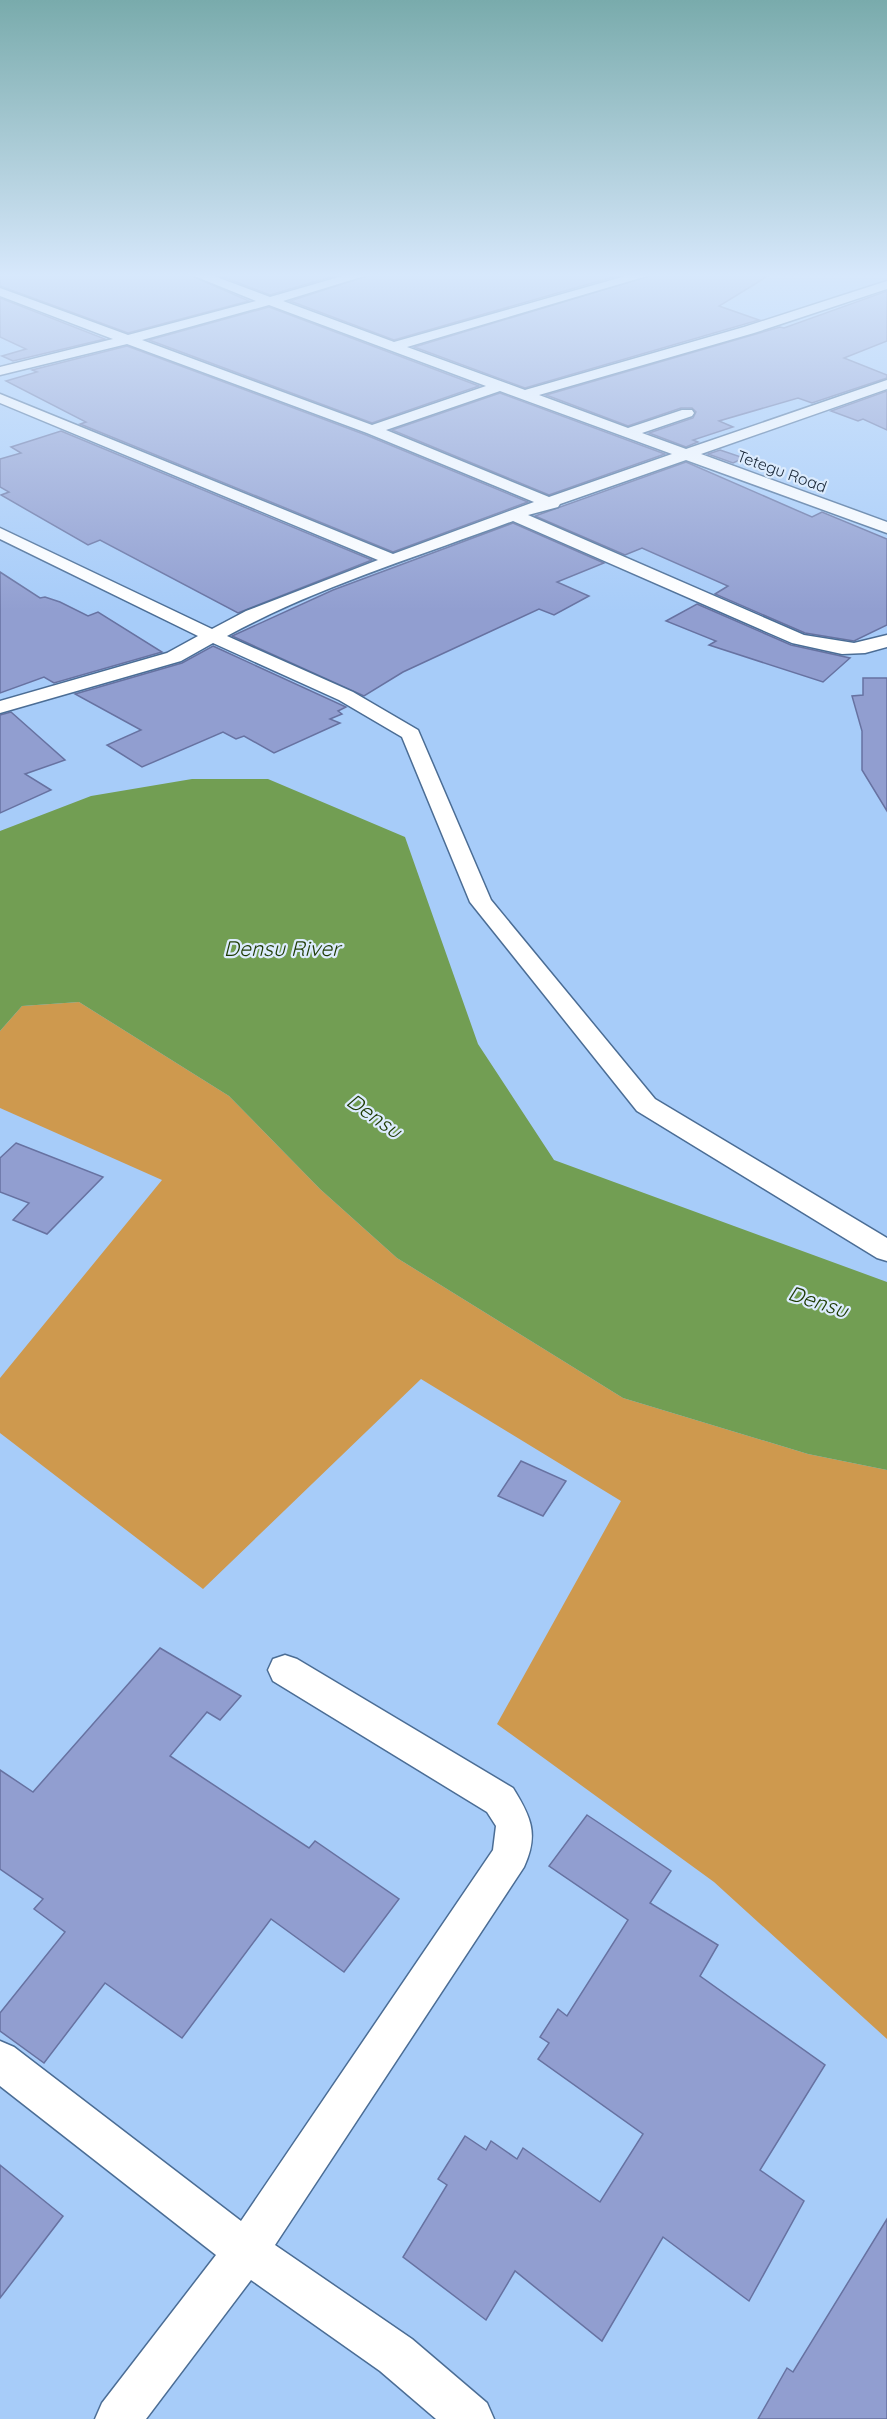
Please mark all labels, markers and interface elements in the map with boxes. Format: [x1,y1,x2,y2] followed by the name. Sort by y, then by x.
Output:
[734,446,830,496] street label: Tetegu Road
[224,935,343,961] water label: Densu River
[342,1087,408,1144] water label: Densu
[785,1279,852,1323] water label: Densu

